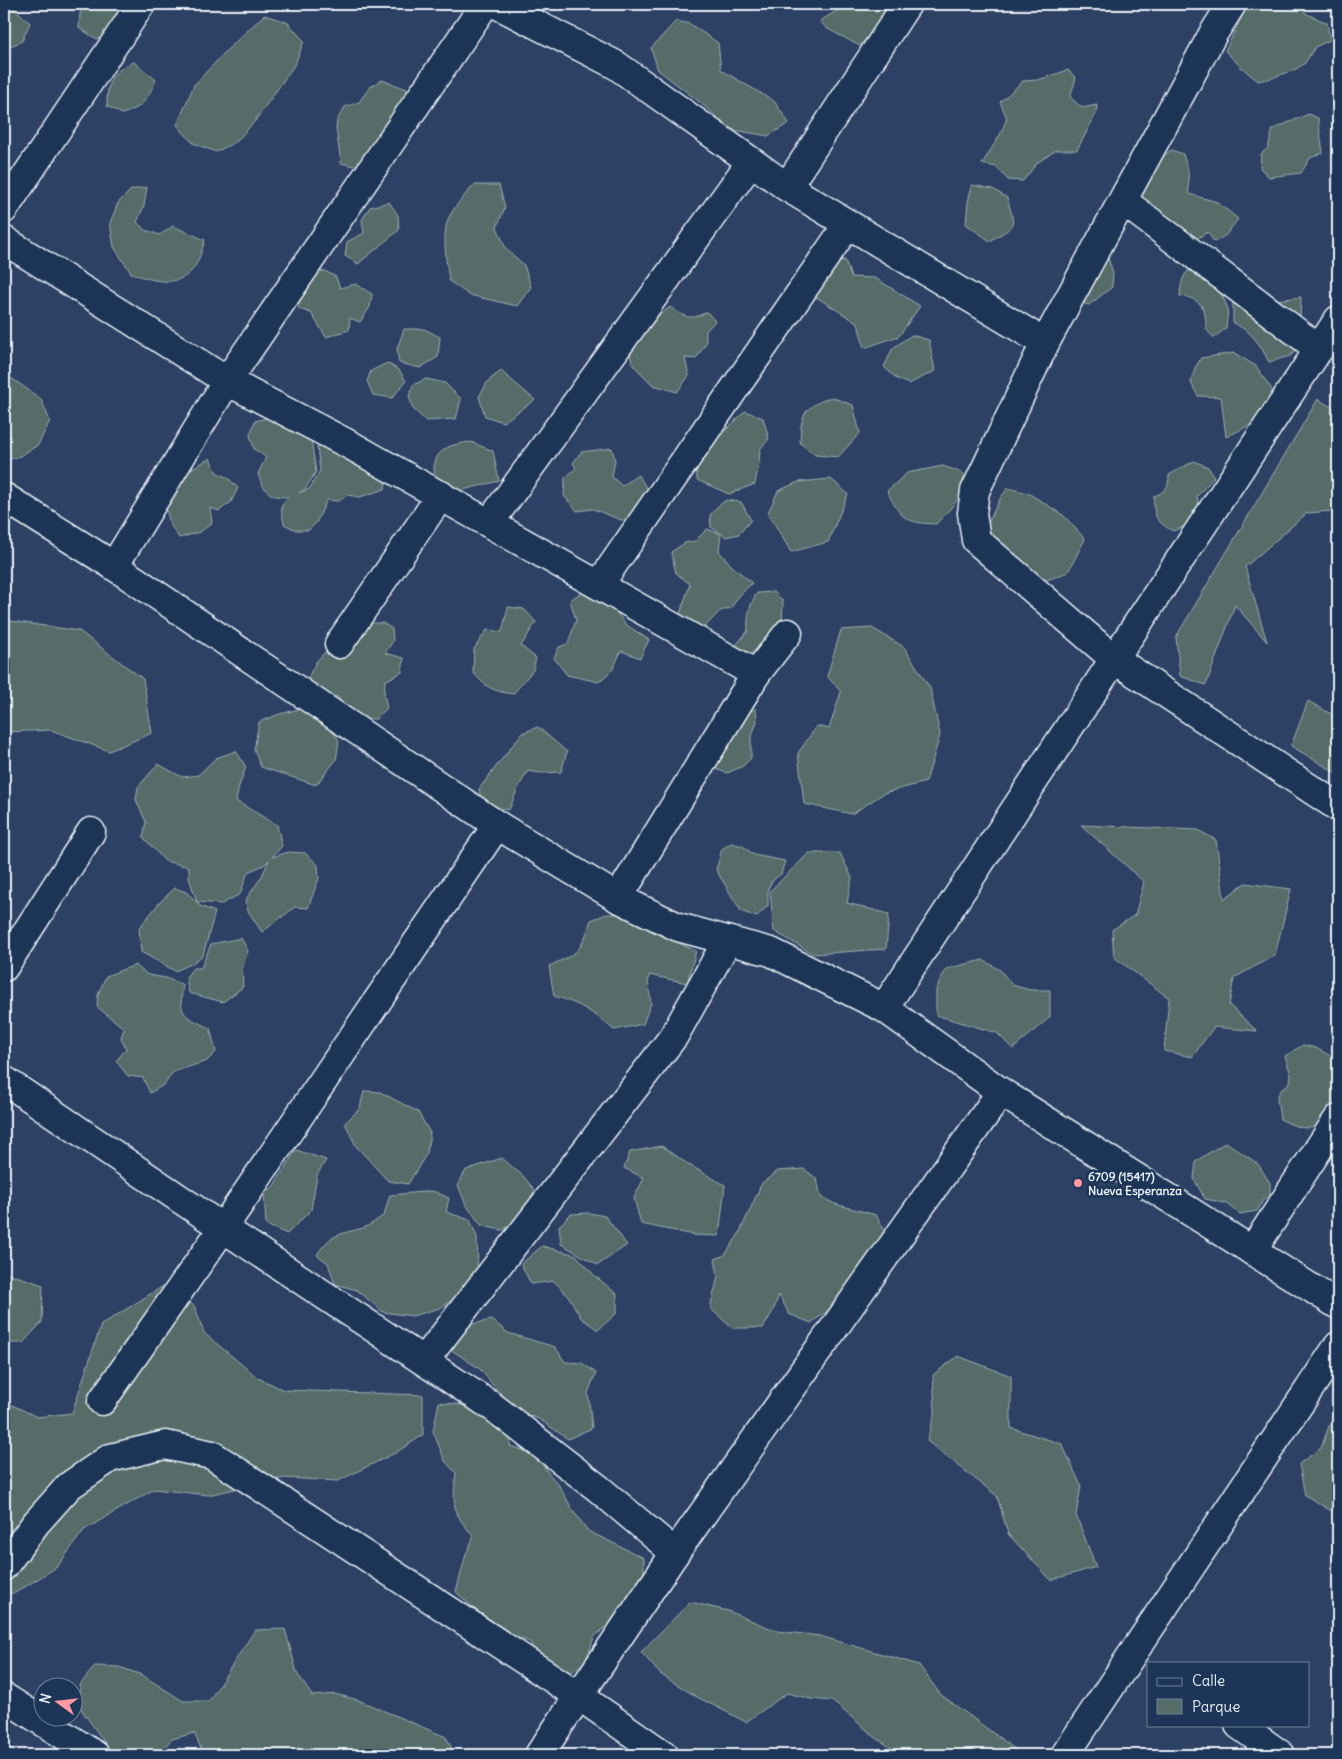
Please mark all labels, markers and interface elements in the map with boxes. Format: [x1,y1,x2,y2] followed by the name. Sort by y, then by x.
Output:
[1088,1169,1182,1199] place label: 6709 (15417) Nueva Esperanza
[1072,1177,1084,1189] marker: 6709 (15417) Nueva Esperanza
[1147,1662,1310,1726] legend
[1192,1671,1225,1690] text: Calle
[32,1676,82,1726] north arrow
[35,1692,55,1706] text: N
[1192,1697,1240,1716] text: Parque

